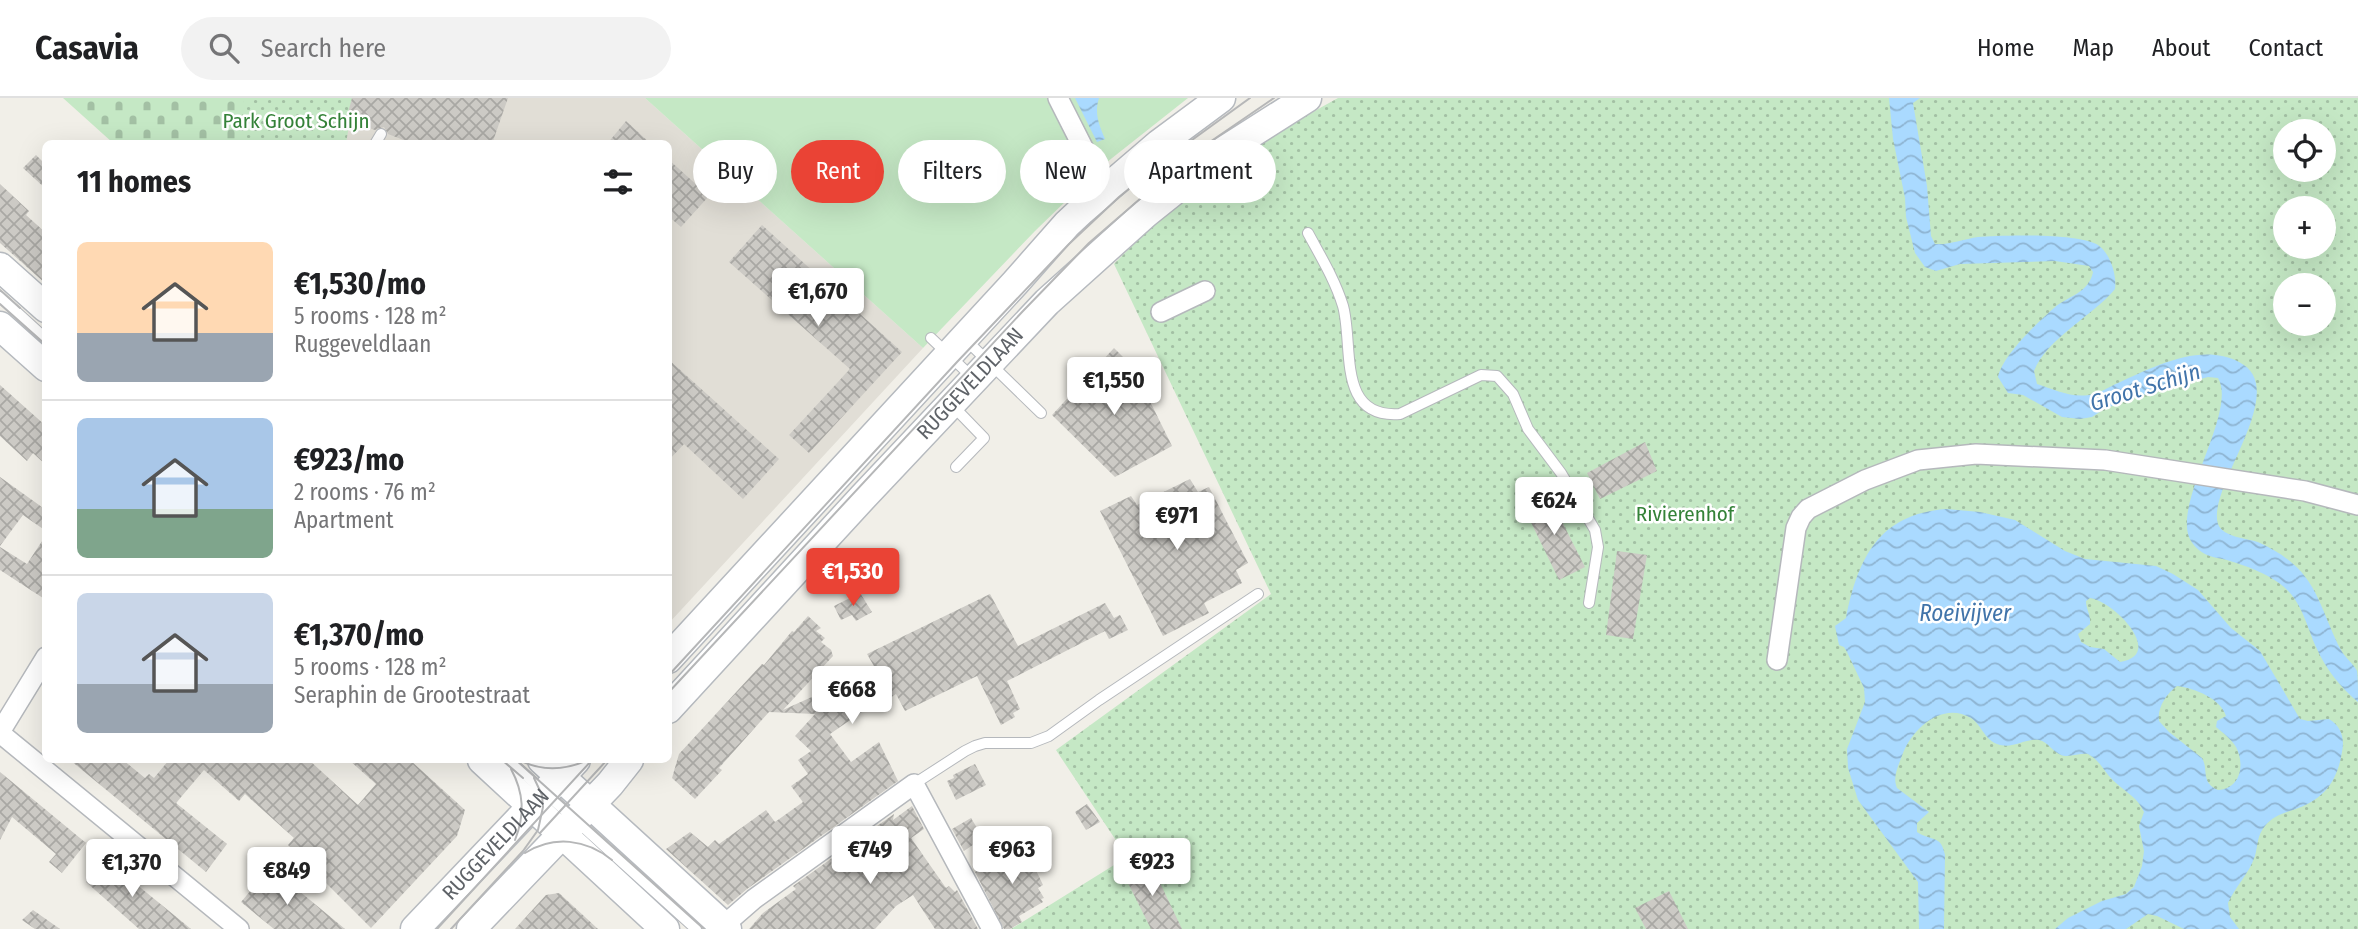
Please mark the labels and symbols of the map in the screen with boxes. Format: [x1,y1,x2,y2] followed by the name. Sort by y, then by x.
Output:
[222,108,370,134] park label: Park Groot Schijn
[761,268,875,328] pin: €1,670
[911,322,1029,445] street label: RUGGEVELDLAAN
[2086,357,2204,417] water label: Groot Schijn
[1057,358,1171,417] pin: €1,550
[1513,478,1595,537] pin: €624
[1136,492,1218,552] pin: €971
[1636,501,1736,527] park label: Rivierenhof
[796,548,910,608] pin: €1,530
[1919,599,2012,627] water label: Roeivijver
[811,666,893,726] pin: €668
[437,783,555,905] street label: RUGGEVELDLAAN
[829,826,911,886] pin: €749
[971,826,1053,886] pin: €963
[1111,838,1193,898] pin: €923
[75,840,189,899] pin: €1,370
[246,848,328,907] pin: €849

